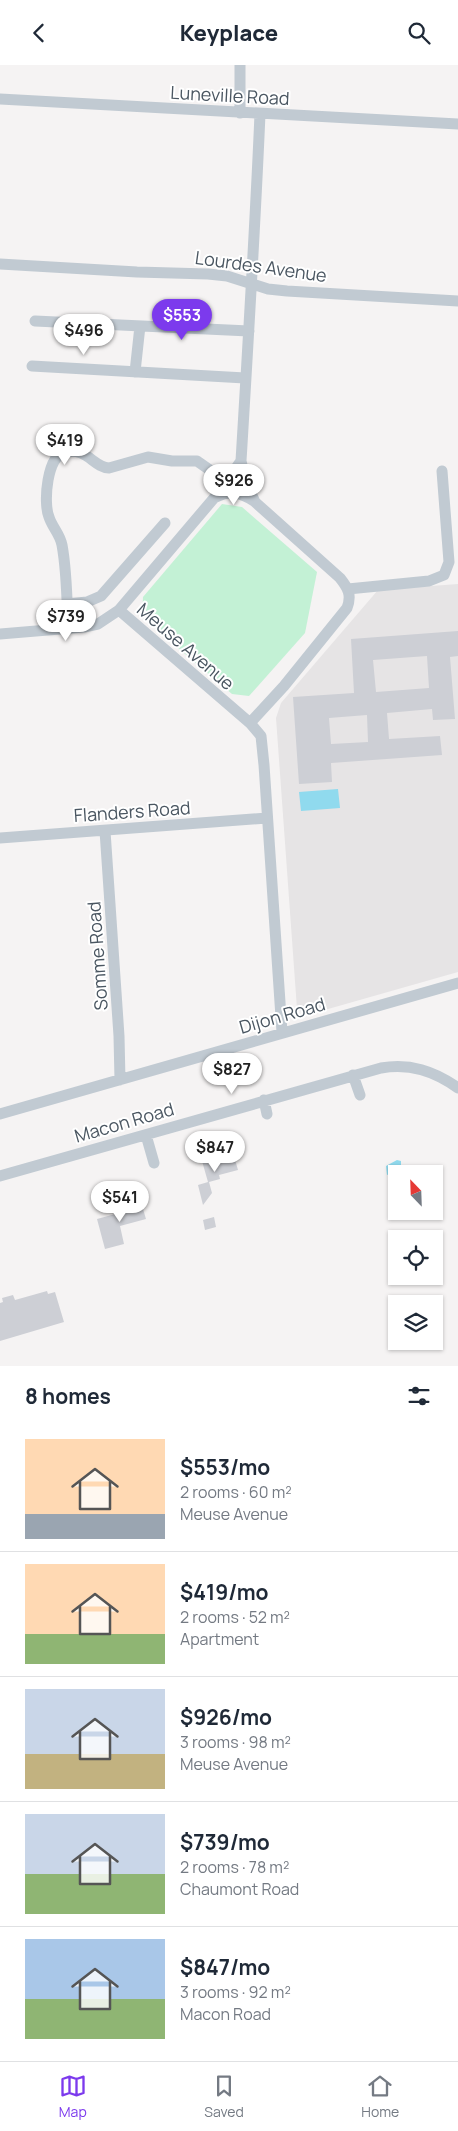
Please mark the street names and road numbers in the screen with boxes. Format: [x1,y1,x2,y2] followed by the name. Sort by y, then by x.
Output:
[170,80,290,110] street label: Luneville Road
[194,245,328,287] street label: Lourdes Avenue
[132,597,240,695] street label: Meuse Avenue
[73,795,191,827] street label: Flanders Road
[81,901,113,1011] street label: Somme Road
[236,991,328,1039] street label: Dijon Road
[71,1096,177,1148] street label: Macon Road

